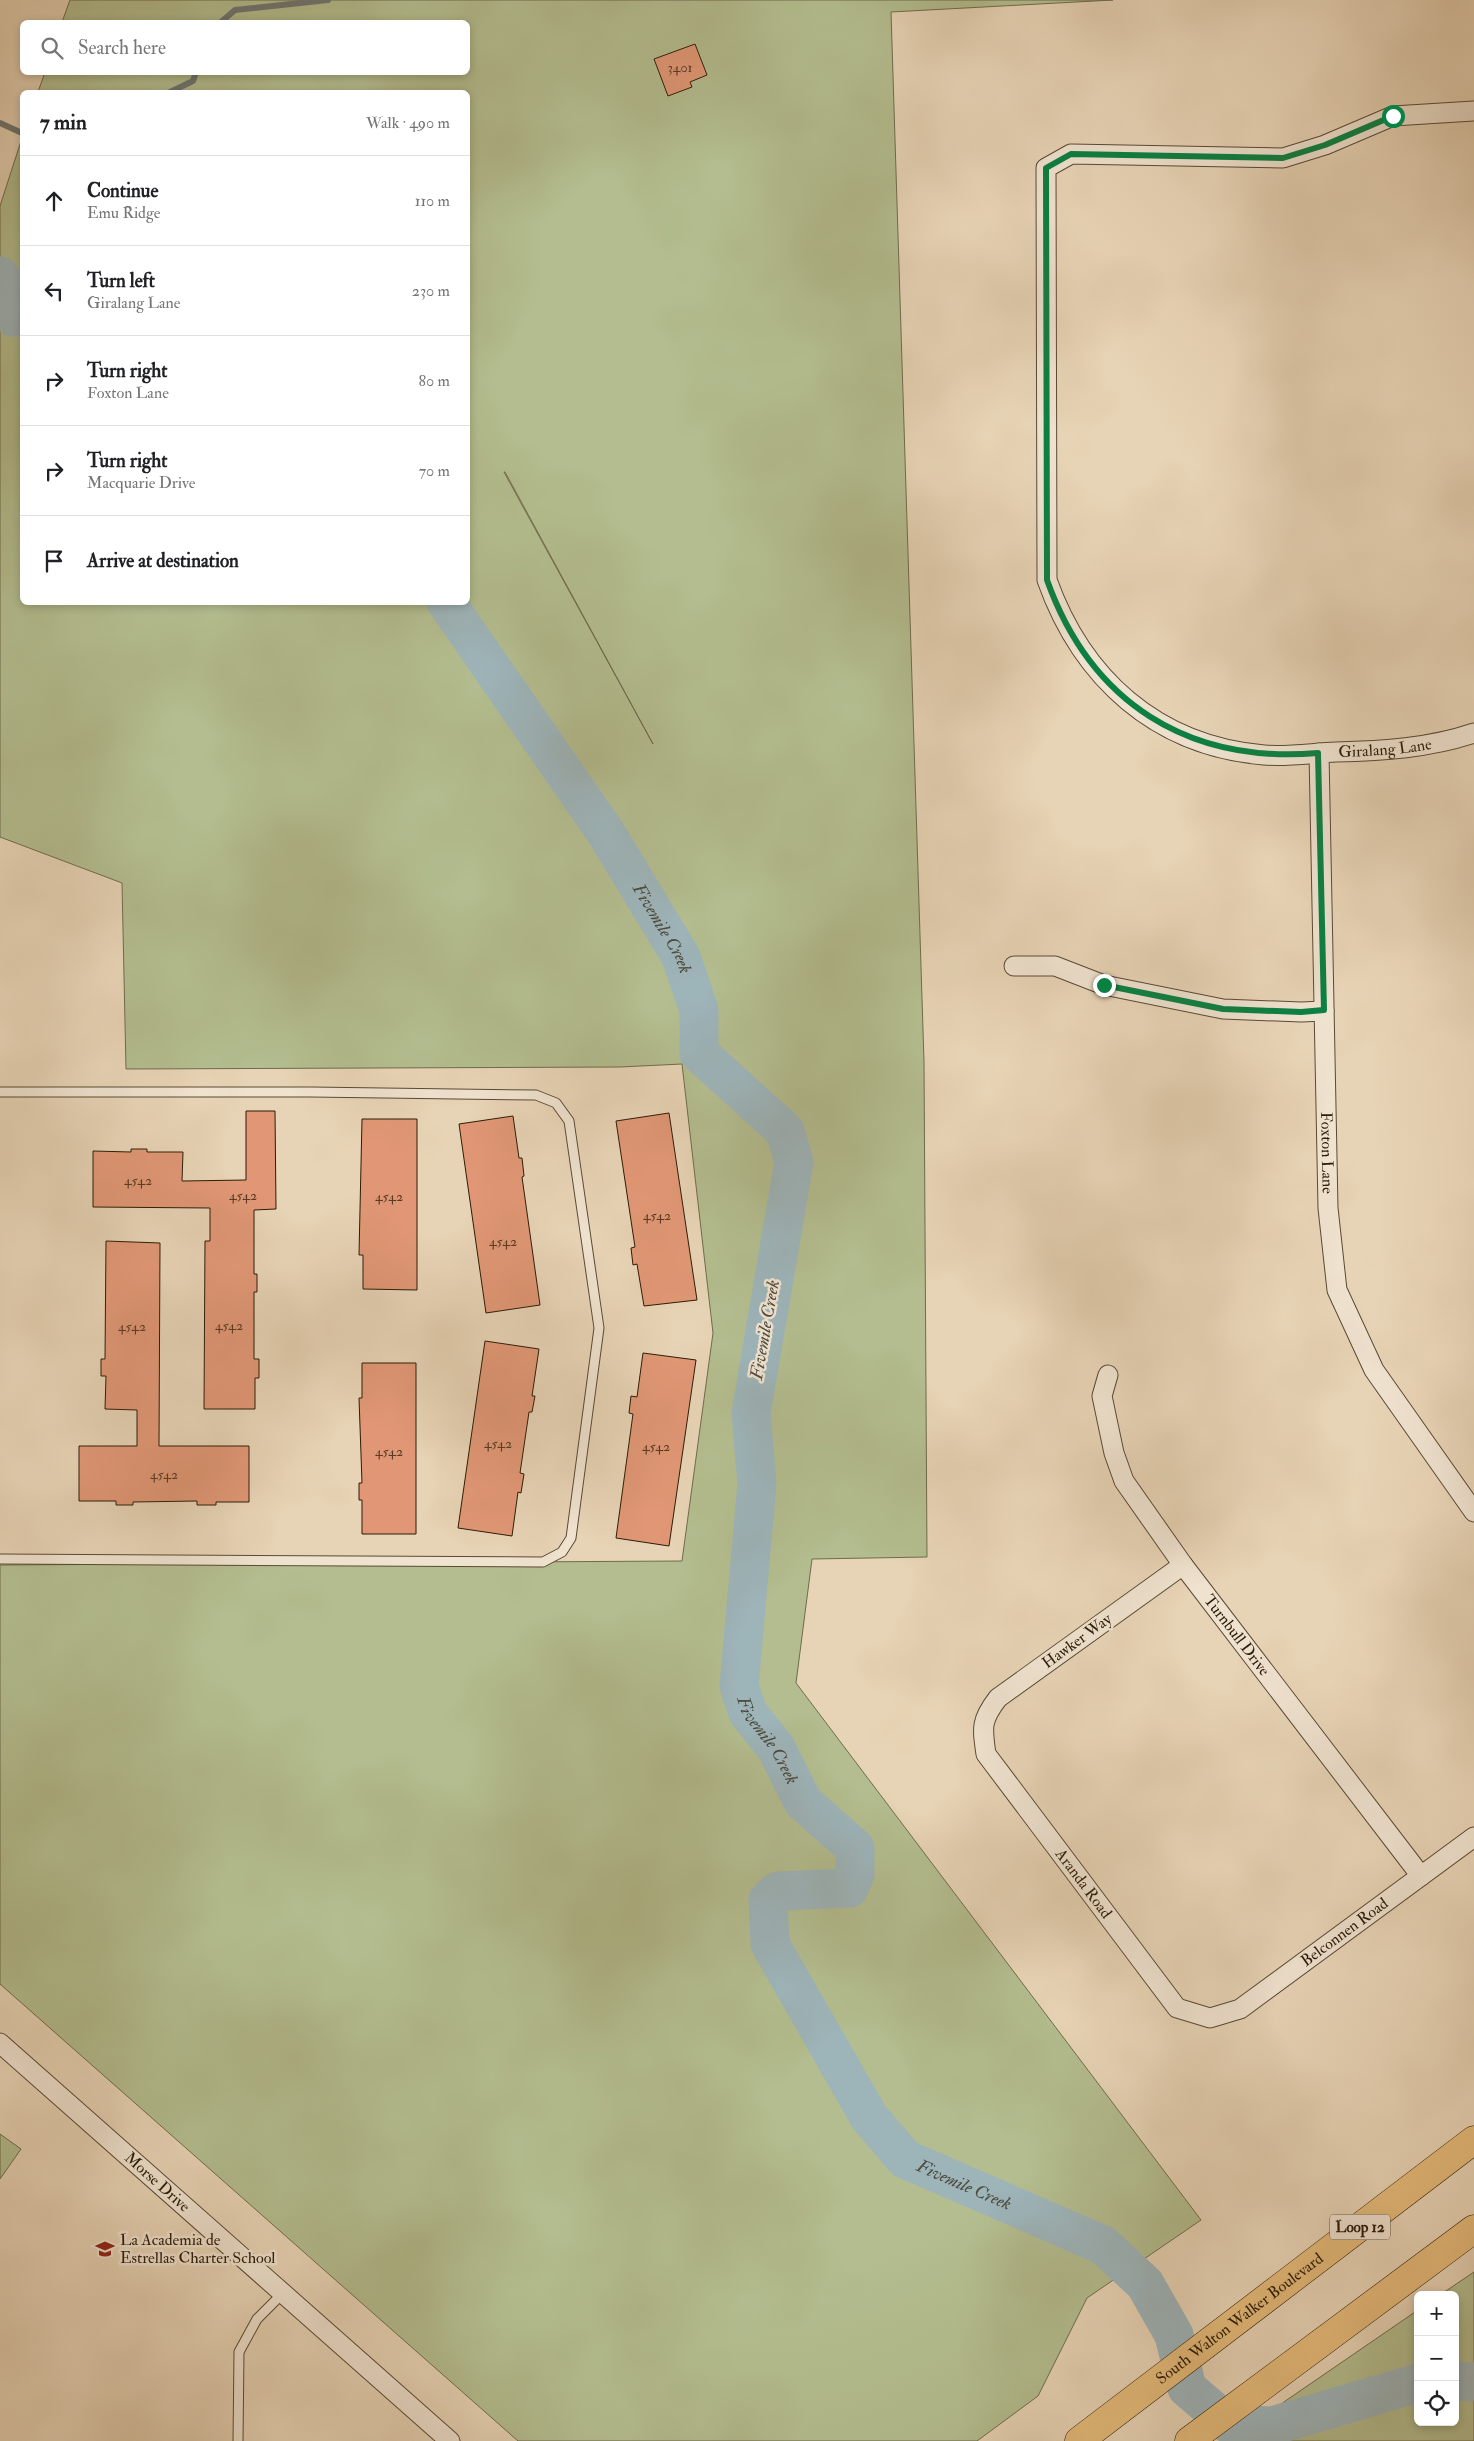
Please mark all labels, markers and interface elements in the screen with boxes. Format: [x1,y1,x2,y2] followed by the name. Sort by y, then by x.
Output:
[20,20,470,75] search box
[38,34,66,62] icon: search
[78,36,166,60] text: Search here
[668,59,692,76] house number: 3401
[1382,105,1405,128] route start
[40,109,87,136] text: 7 min
[366,113,450,133] text: Walk · 490 m
[87,179,158,203] text: Continue
[40,187,68,215] icon: ahead
[415,191,450,211] text: 110 m
[87,203,161,223] text: Emu Ridge
[87,269,155,293] text: Turn left
[40,277,68,305] icon: left
[412,281,450,301] text: 230 m
[87,293,181,313] text: Giralang Lane
[87,359,167,383] text: Turn right
[40,367,68,395] icon: right
[419,371,450,391] text: 80 m
[87,383,169,403] text: Foxton Lane
[87,449,167,473] text: Turn right
[40,457,68,485] icon: right
[419,461,450,481] text: 70 m
[87,473,195,493] text: Macquarie Drive
[40,547,68,575] icon: arrive
[87,549,239,573] text: Arrive at destination
[1338,734,1434,762] street label: Giralang Lane
[627,878,697,976] water label: Fivemile Creek
[1093,974,1116,997] route end
[1316,1112,1338,1194] street label: Foxton Lane
[124,1172,152,1189] house number: 4542
[229,1187,257,1204] house number: 4542
[375,1188,403,1205] house number: 4542
[643,1207,671,1224] house number: 4542
[489,1233,517,1250] house number: 4542
[745,1278,785,1383] water label: Fivemile Creek
[215,1317,243,1334] house number: 4542
[118,1318,146,1335] house number: 4542
[484,1435,512,1452] house number: 4542
[642,1438,670,1455] house number: 4542
[375,1443,403,1460] house number: 4542
[150,1466,178,1483] house number: 4542
[1199,1591,1274,1680] street label: Turnbull Drive
[1038,1608,1116,1673] street label: Hawker Way
[731,1692,804,1788] water label: Fivemile Creek
[1050,1844,1116,1923] street label: Aranda Road
[1297,1893,1392,1971] street label: Belconnen Road
[120,2148,195,2217] street label: Morse Drive
[912,2154,1015,2215] water label: Fivemile Creek
[1330,2214,1390,2240] road number: Loop 12
[120,2230,275,2268] place label: La Academia de Estrellas Charter School
[94,2238,116,2260] school or university icon: La Academia de Estrellas Charter School
[1152,2248,1327,2389] street label: South Walton Walker Boulevard
[1414,2291,1459,2426] map controls
[1414,2291,1459,2336] button: +
[1414,2336,1459,2381] button: −
[1414,2381,1459,2426] button: locate

